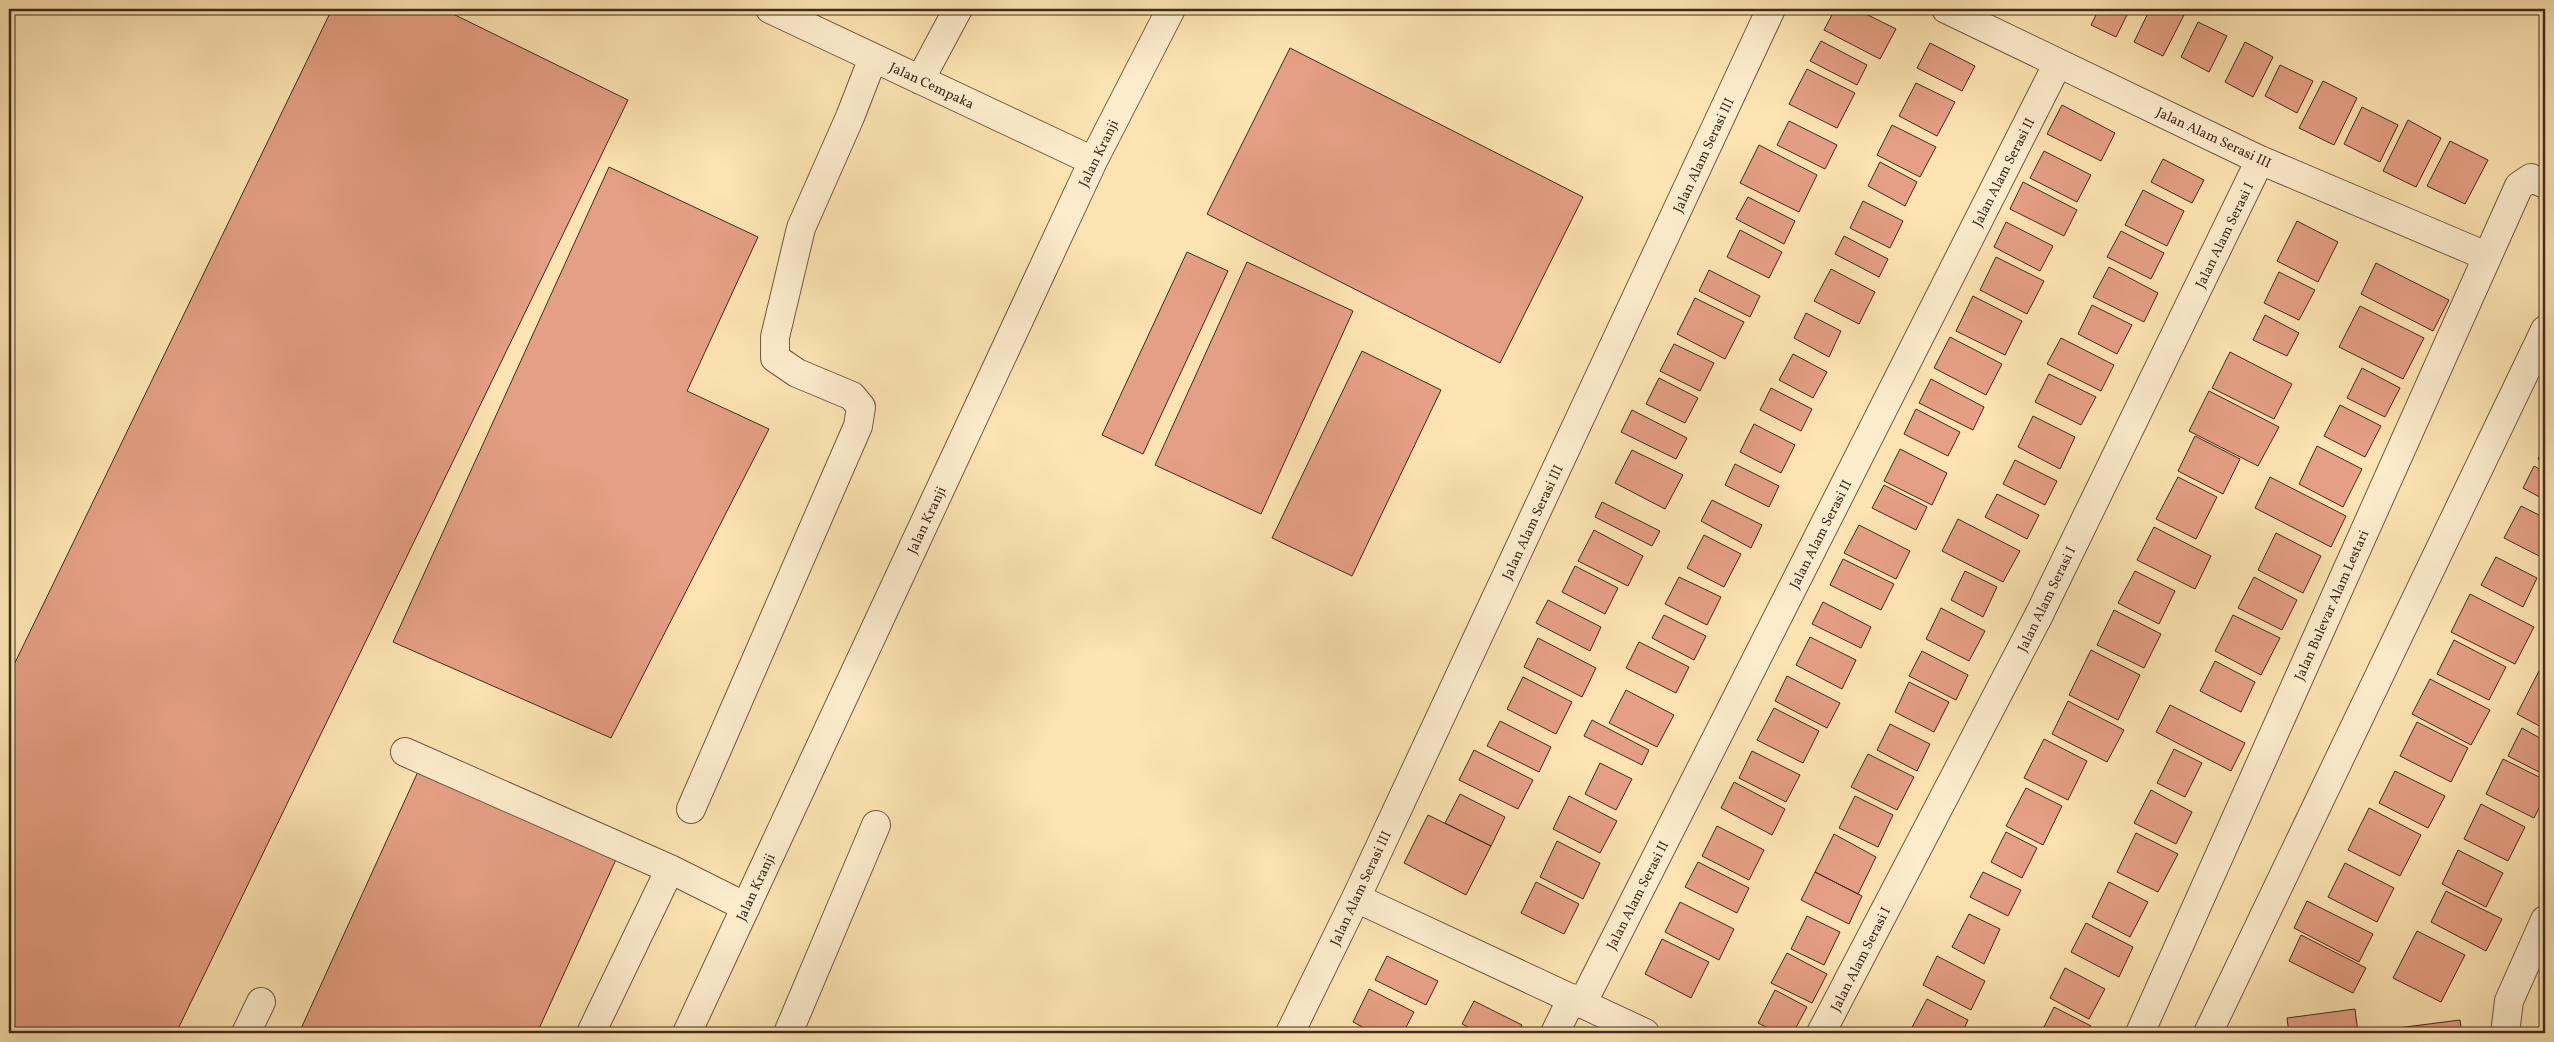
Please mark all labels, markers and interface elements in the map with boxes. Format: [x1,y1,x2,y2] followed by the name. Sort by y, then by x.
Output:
[886,58,977,114] street label: Jalan Cempaka
[1669,95,1739,216] street label: Jalan Alam Serasi III
[2153,103,2274,173] street label: Jalan Alam Serasi III
[1969,115,2040,231] street label: Jalan Alam Serasi II
[1075,117,1124,191] street label: Jalan Kranji
[2192,180,2259,292] street label: Jalan Alam Serasi I
[1498,462,1568,583] street label: Jalan Alam Serasi III
[1786,477,1857,593] street label: Jalan Alam Serasi II
[903,484,951,558] street label: Jalan Kranji
[2291,527,2374,684] street label: Jalan Bulevar Alam Lestari
[2014,544,2081,656] street label: Jalan Alam Serasi I
[1326,828,1396,949] street label: Jalan Alam Serasi III
[1603,838,1674,954] street label: Jalan Alam Serasi II
[732,851,780,925] street label: Jalan Kranji
[1827,904,1896,1015] street label: Jalan Alam Serasi I

